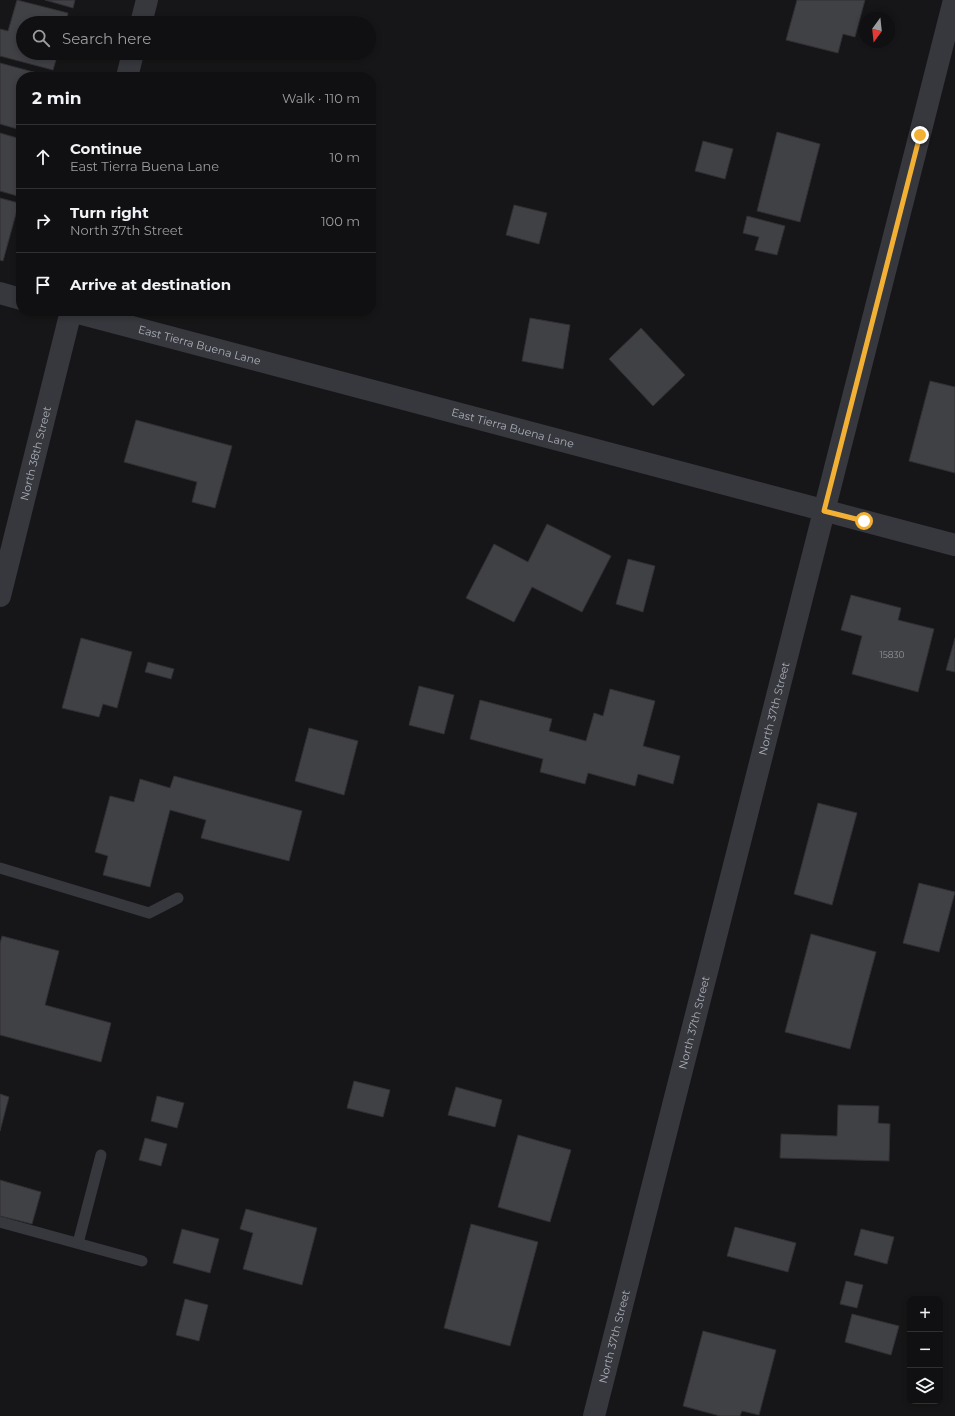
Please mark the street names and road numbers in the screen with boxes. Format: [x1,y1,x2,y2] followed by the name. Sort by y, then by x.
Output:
[137,322,263,368] street label: East Tierra Buena Lane
[17,404,54,502] street label: North 38th Street
[450,405,576,451] street label: East Tierra Buena Lane
[755,660,793,757] street label: North 37th Street
[675,974,713,1071] street label: North 37th Street
[596,1288,633,1385] street label: North 37th Street

